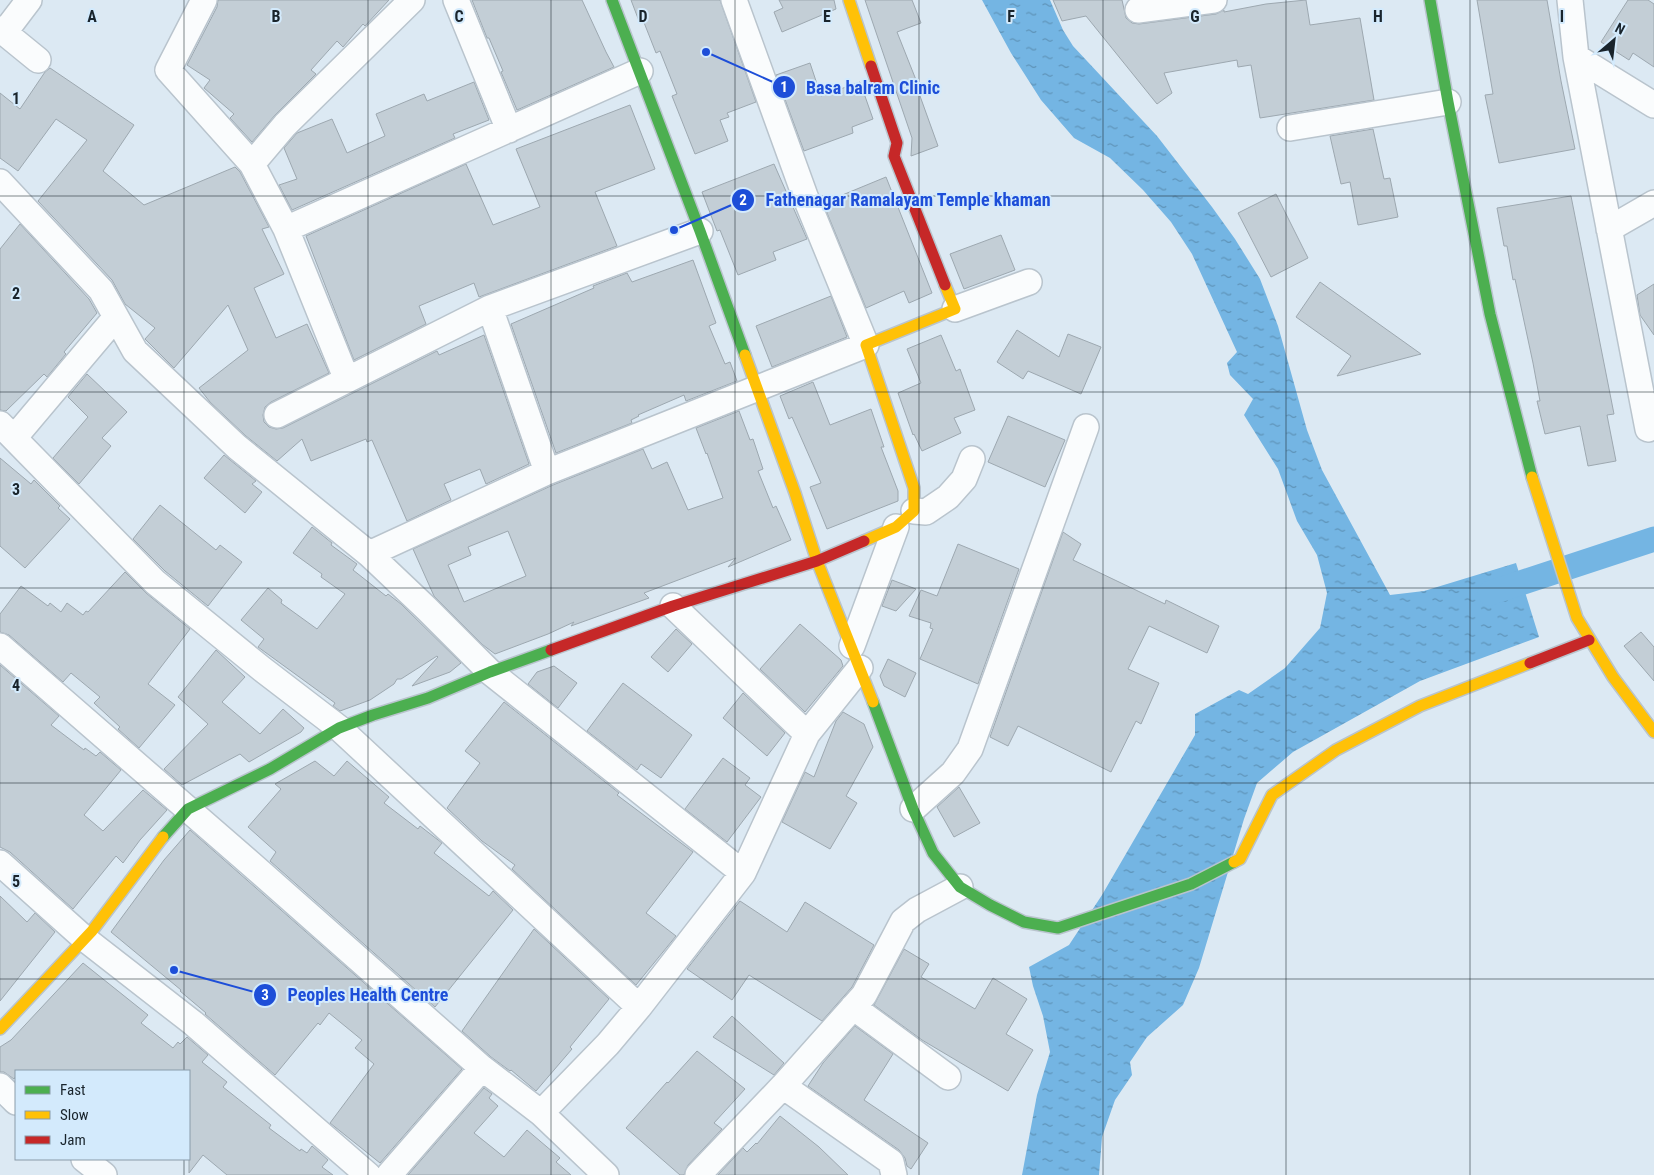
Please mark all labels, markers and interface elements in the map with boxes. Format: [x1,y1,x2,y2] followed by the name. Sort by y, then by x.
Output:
[87,7,97,26] text: A
[272,7,281,26] text: B
[454,7,464,26] text: C
[638,7,648,26] text: D
[823,7,831,26] text: E
[1007,7,1015,26] text: F
[1190,7,1200,26] text: G
[1373,7,1383,26] text: H
[1560,7,1564,26] text: I
[1589,15,1639,65] north arrow
[1613,19,1628,38] text: N
[771,71,950,104] callout: Basa balram Clinic
[806,77,940,98] text: Basa balram Clinic
[780,78,788,96] text: 1
[12,89,20,108] text: 1
[730,183,1061,216] callout: Fathenagar Ramalayam Temple khaman
[765,189,1051,210] text: Fathenagar Ramalayam Temple khaman
[739,191,747,209] text: 2
[12,284,20,303] text: 2
[12,480,20,499] text: 3
[12,676,20,695] text: 4
[12,872,20,891] text: 5
[252,979,458,1012] callout: Peoples Health Centre
[288,984,449,1005] text: Peoples Health Centre
[261,986,269,1004] text: 3
[15,1070,190,1160] legend
[60,1081,85,1099] text: Fast
[60,1106,89,1124] text: Slow
[60,1131,86,1149] text: Jam

